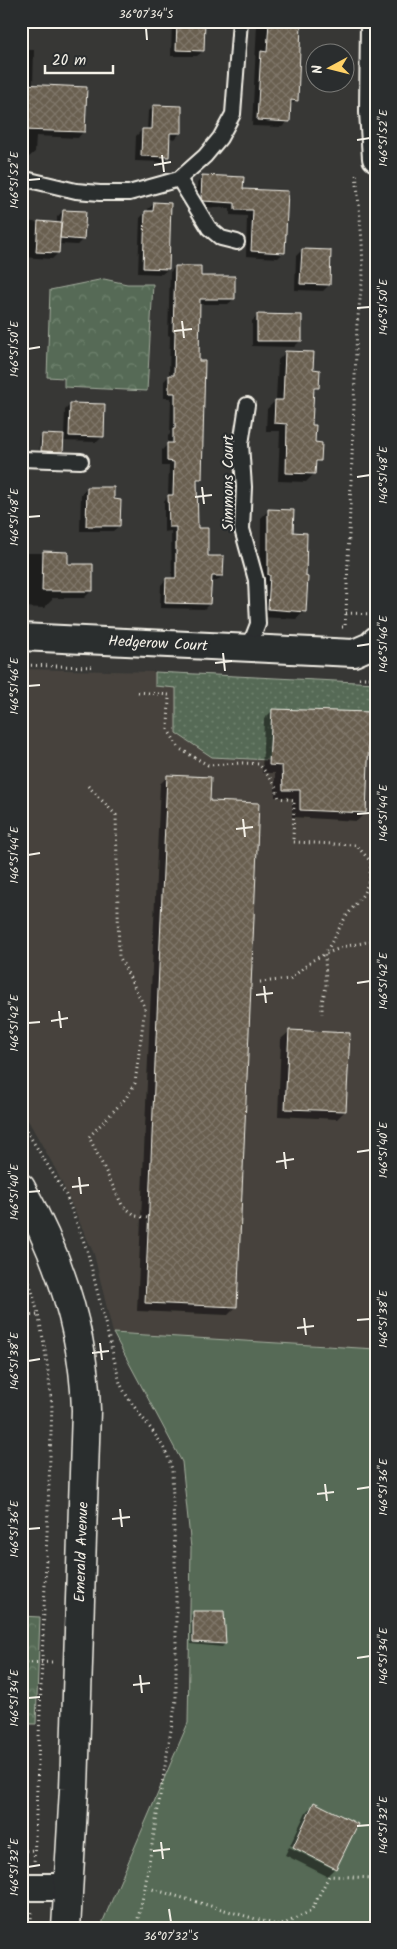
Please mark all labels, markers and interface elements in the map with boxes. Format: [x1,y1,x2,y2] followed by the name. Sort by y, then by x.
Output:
[119,5,174,24] text: 36°07'34"S
[45,42,112,74] scale bar
[304,42,354,92] north arrow
[52,49,86,73] text: 20 m
[307,64,330,75] text: N
[374,108,393,167] text: 146°51'52"E
[5,150,24,209] text: 146°51'52"E
[374,278,393,335] text: 146°51'50"E
[5,320,24,377] text: 146°51'50"E
[217,435,241,531] street label: Simmons Court
[374,445,393,504] text: 146°51'48"E
[5,487,24,546] text: 146°51'48"E
[374,614,393,673] text: 146°51'46"E
[107,629,209,659] street label: Hedgerow Court
[5,656,24,715] text: 146°51'46"E
[374,783,393,842] text: 146°51'44"E
[5,825,24,884] text: 146°51'44"E
[374,951,393,1010] text: 146°51'42"E
[5,993,24,1052] text: 146°51'42"E
[374,1121,393,1178] text: 146°51'40"E
[5,1163,24,1220] text: 146°51'40"E
[374,1289,393,1348] text: 146°51'38"E
[5,1331,24,1390] text: 146°51'38"E
[374,1457,393,1516] text: 146°51'36"E
[5,1499,24,1558] text: 146°51'36"E
[68,1501,96,1603] street label: Emerald Avenue
[374,1626,393,1685] text: 146°51'34"E
[5,1668,24,1727] text: 146°51'34"E
[374,1795,393,1854] text: 146°51'32"E
[5,1837,24,1896] text: 146°51'32"E
[143,1927,199,1946] text: 36°07'32"S

